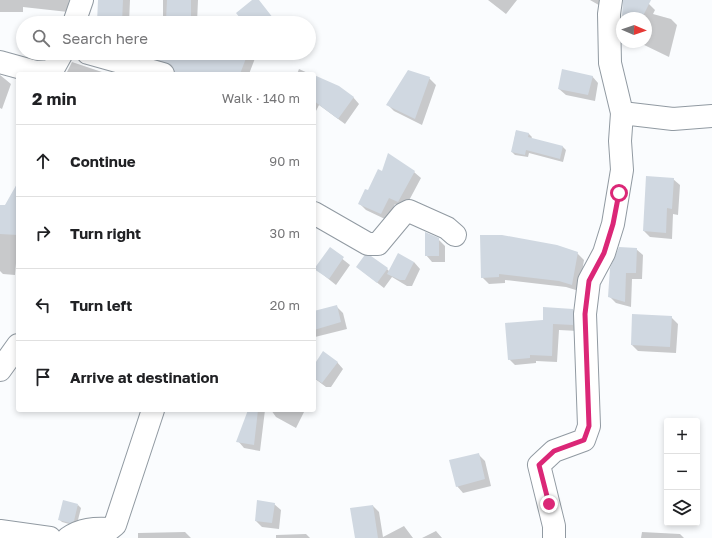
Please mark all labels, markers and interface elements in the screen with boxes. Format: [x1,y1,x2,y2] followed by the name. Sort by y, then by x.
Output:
[616,12,652,48] north arrow
[16,16,316,60] search box
[30,27,52,49] icon: search
[62,29,148,47] text: Search here
[32,88,76,109] text: 2 min
[222,90,300,106] text: Walk · 140 m
[32,150,54,172] icon: ahead
[70,152,136,170] text: Continue
[269,153,300,169] text: 90 m
[610,184,628,202] route start
[32,222,54,244] icon: right
[70,224,141,242] text: Turn right
[270,225,300,241] text: 30 m
[32,294,54,316] icon: left
[70,296,132,314] text: Turn left
[270,297,300,313] text: 20 m
[32,366,54,388] icon: arrive
[70,368,219,386] text: Arrive at destination
[664,418,700,526] map controls
[664,418,700,454] button: +
[664,454,700,490] button: −
[664,490,700,526] button: layers
[540,495,558,513] route end

